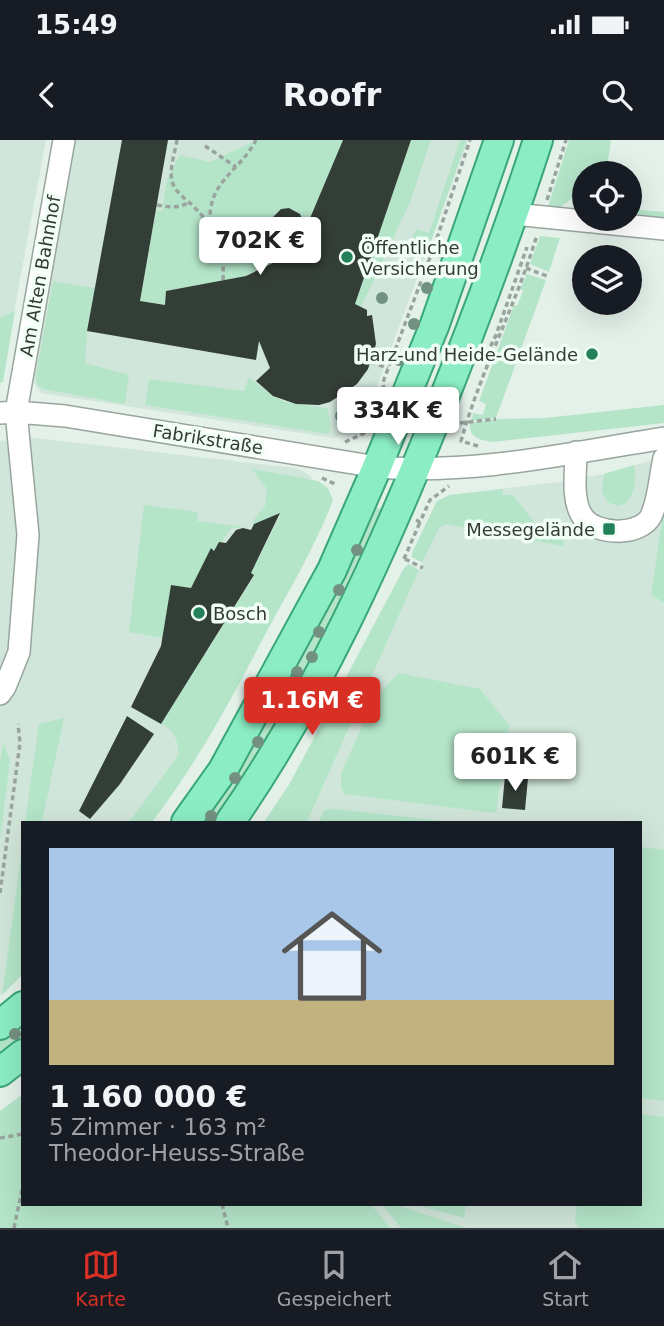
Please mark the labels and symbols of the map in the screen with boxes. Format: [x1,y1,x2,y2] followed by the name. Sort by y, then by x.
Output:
[15,193,65,358] street label: Am Alten Bahnhof
[203,218,317,277] pin: 702K €
[361,237,479,279] place label: Öffentliche Versicherung
[339,249,355,265] marker: Öffentliche Versicherung
[356,344,578,365] place label: Harz-und Heide-Gelände
[584,346,600,362] marker: Harz-und Heide-Gelände
[341,387,455,447] pin: 334K €
[151,420,265,458] street label: Fabrikstraße
[466,519,595,540] place label: Messegelände
[601,521,617,537] marker: Messegelände
[213,603,267,624] place label: Bosch
[191,605,207,621] marker: Bosch
[247,678,377,737] pin: 1.16M €
[458,734,572,793] pin: 601K €

